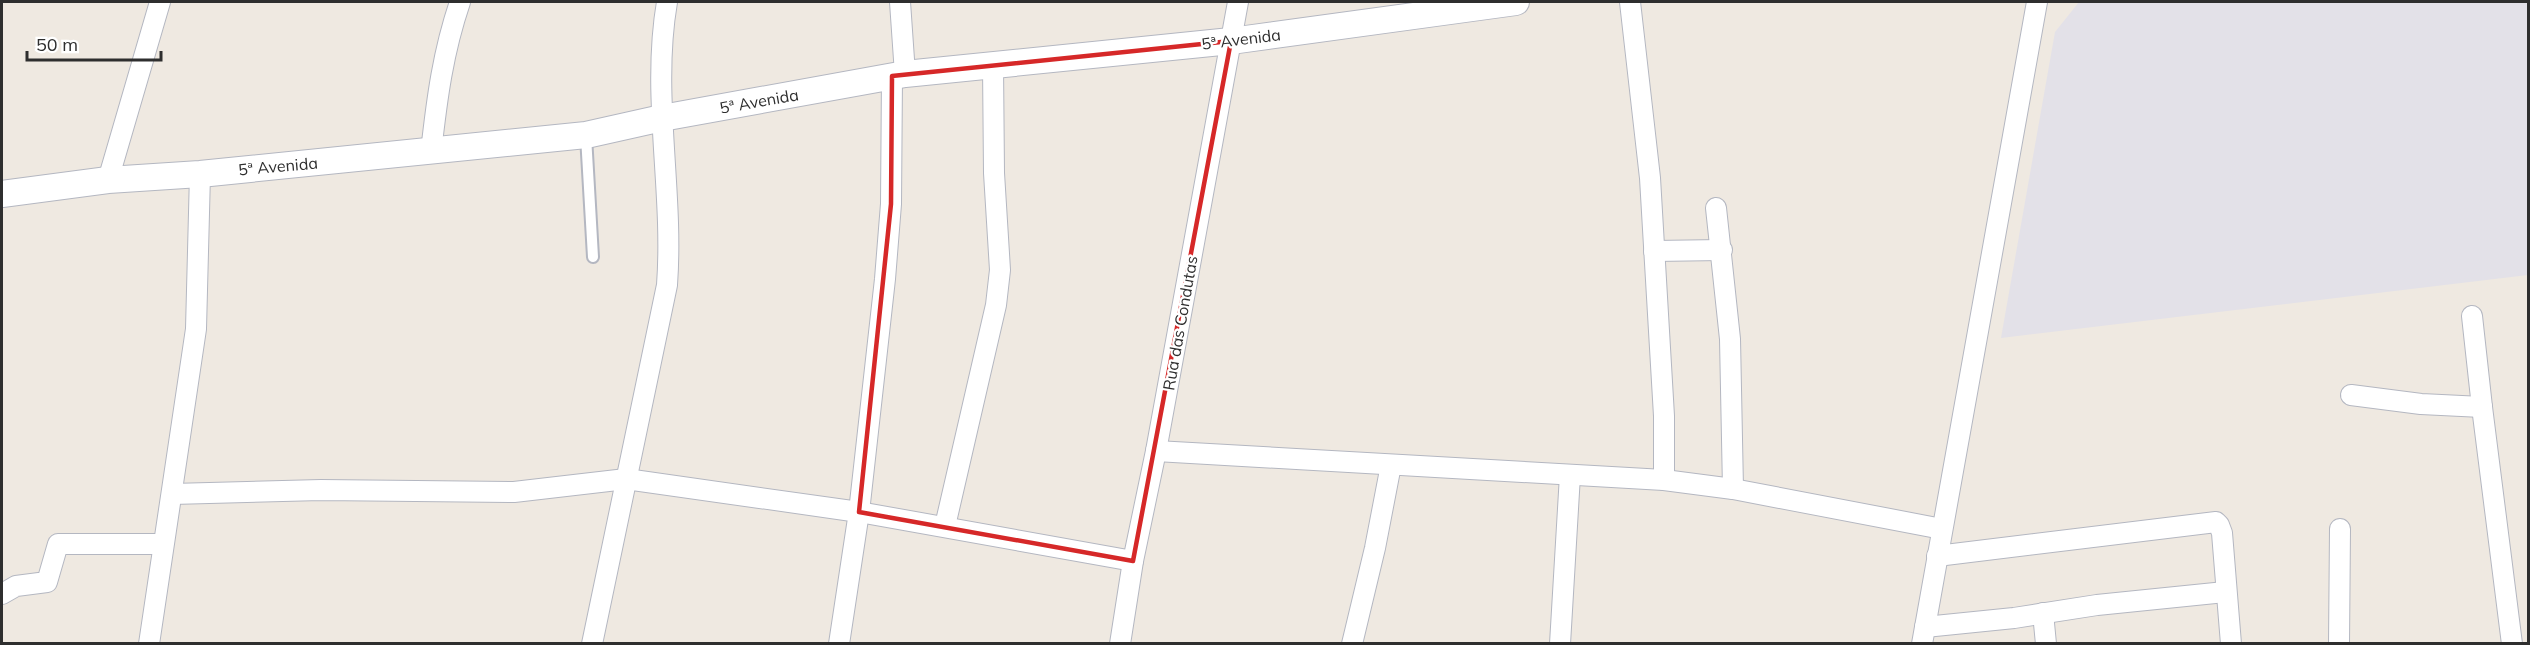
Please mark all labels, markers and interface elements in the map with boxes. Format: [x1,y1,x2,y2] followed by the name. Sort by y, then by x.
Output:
[27,24,160,62] scale bar
[1200,24,1282,54] street label: 5ª Avenida
[36,33,78,56] text: 50 m
[718,84,800,118] street label: 5ª Avenida
[237,153,319,179] street label: 5ª Avenida
[1158,254,1202,392] street label: Rua das Condutas

